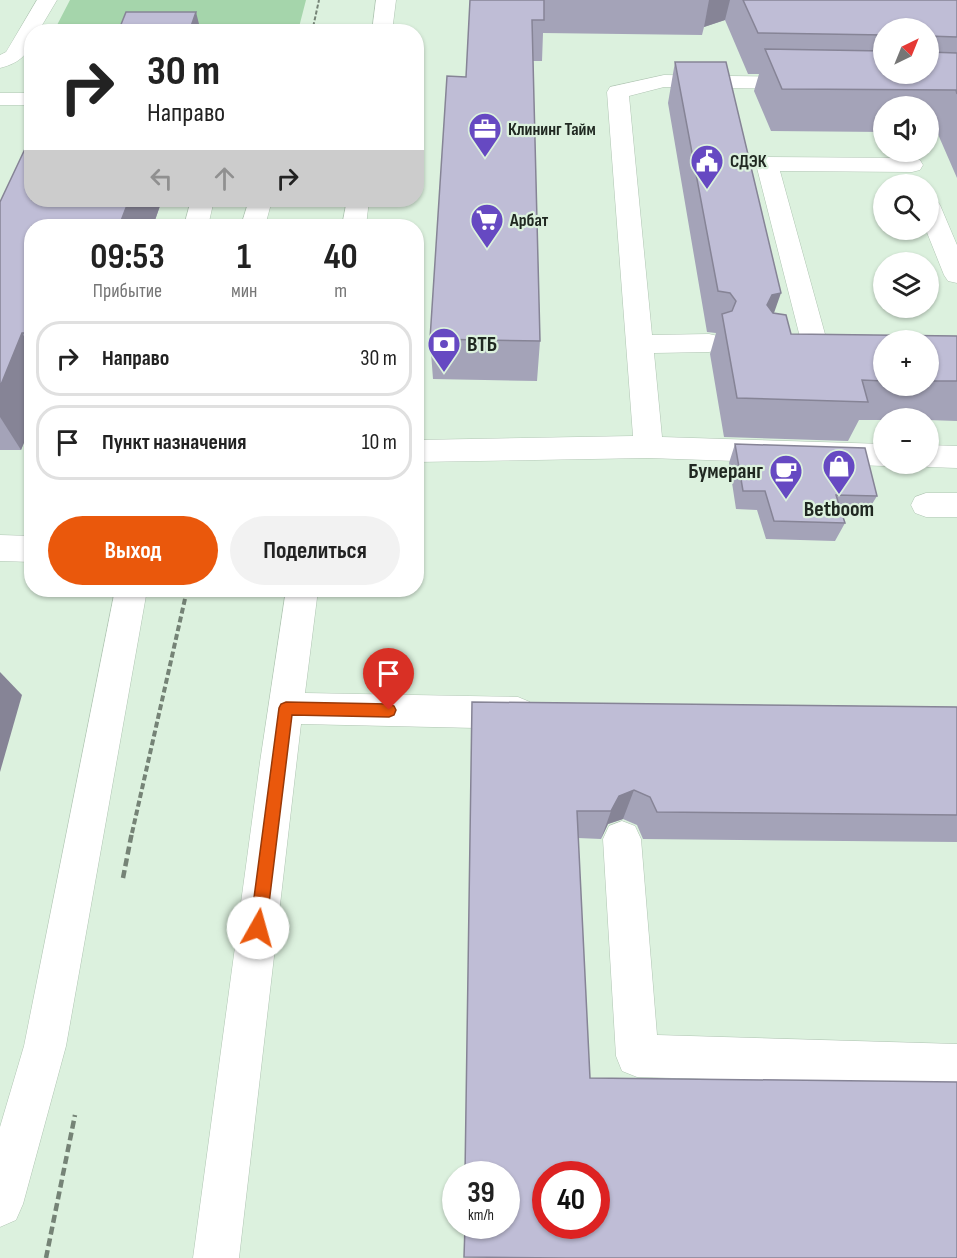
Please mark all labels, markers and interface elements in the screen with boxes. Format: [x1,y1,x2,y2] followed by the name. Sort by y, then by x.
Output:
[873,18,939,84] north arrow
[873,18,939,474] map controls
[147,46,220,97] text: 30 m
[48,48,126,126] icon: right
[873,96,939,162] button: sound
[147,97,225,129] text: Направо
[467,111,503,158] office icon: Клининг Тайм
[508,119,596,140] place label: Клининг Тайм
[689,143,725,190] public building icon: СДЭК
[730,151,767,172] place label: СДЭК
[145,162,178,195] icon: left
[208,162,241,195] icon: ahead
[271,162,304,195] icon: right
[873,174,939,240] button: search
[469,202,505,249] supermarket icon: Арбат
[509,210,549,231] place label: Арбат
[90,236,165,279] text: 09:53
[237,236,251,279] text: 1
[324,236,358,279] text: 40
[873,252,939,318] button: layers
[93,279,162,303] text: Прибытие
[231,279,257,303] text: мин
[334,279,347,303] text: m
[426,326,462,373] bank icon: ВТБ
[873,330,939,396] button: +
[467,331,497,358] place label: ВТБ
[51,342,84,375] icon: right
[102,345,169,372] text: Направо
[360,345,397,372] text: 30 m
[873,408,939,474] button: −
[51,426,84,459] icon: arrive
[102,429,246,456] text: Пункт назначения
[362,429,397,456] text: 10 m
[821,448,857,495] shop icon: Betboom
[768,453,804,500] cafe icon: Бумеранг
[688,458,763,485] place label: Бумеранг
[804,496,874,523] place label: Betboom
[48,516,218,585] button: Выход
[230,516,400,585] button: Поделиться
[363,648,414,710] pin
[372,657,405,690] icon: arrive
[226,896,290,960] position arrow
[532,1161,610,1239] speed limit sign: 40
[467,1175,495,1211] text: 39
[468,1206,494,1225] text: km/h

